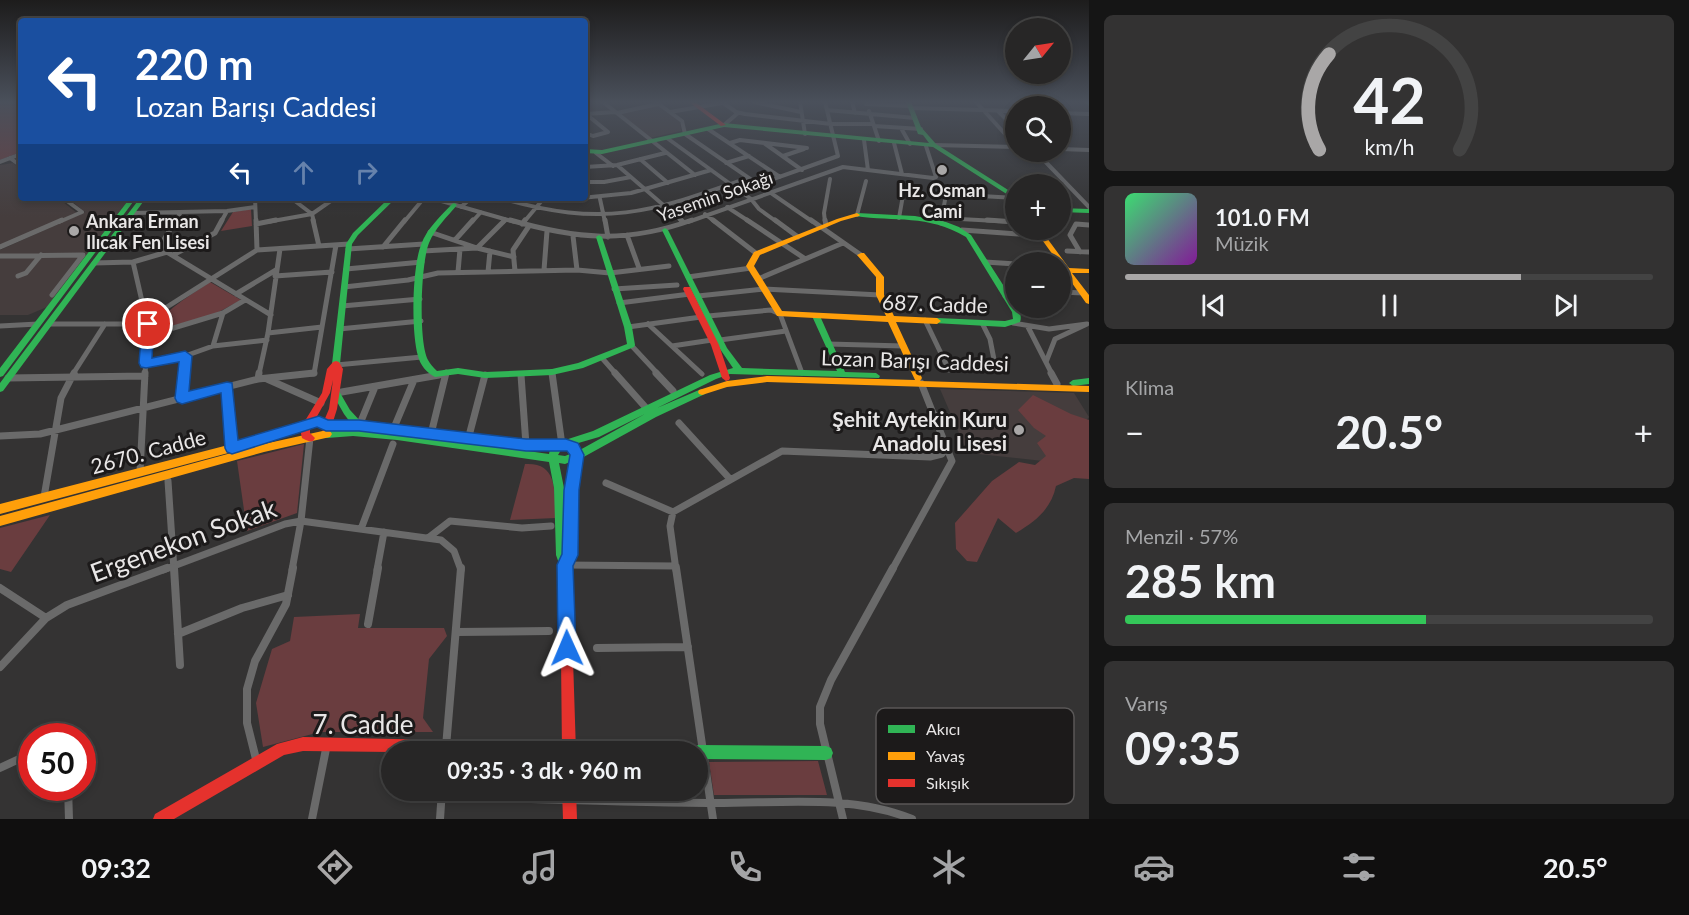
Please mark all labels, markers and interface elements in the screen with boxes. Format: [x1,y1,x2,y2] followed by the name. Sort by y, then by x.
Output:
[1005,18,1071,84] north arrow
[1005,18,1071,318] map controls
[135,39,253,89] text: 220 m
[36,42,114,120] icon: left
[1353,62,1425,137] text: 42
[135,90,377,123] text: Lozan Barışı Caddesi
[1005,96,1071,162] button: search
[1364,134,1414,160] text: km/h
[224,156,257,189] icon: left
[287,156,320,189] icon: ahead
[350,156,383,189] icon: right
[935,163,949,177] marker: Hz. Osman Cami
[654,166,776,226] street label: Yasemin Sokağı
[1005,174,1071,240] button: +
[898,179,986,222] place label: Hz. Osman Cami
[1215,204,1310,231] text: 101.0 FM
[85,210,210,253] place label: Ankara Erman Ilıcak Fen Lisesi
[67,224,81,238] marker: Ankara Erman Ilıcak Fen Lisesi
[1215,231,1269,255] text: Müzik
[1005,252,1071,318] button: −
[882,289,988,317] street label: 687. Cadde
[1197,289,1230,322] icon: previous
[1373,289,1406,322] icon: pause
[1549,289,1582,322] icon: next
[122,298,173,349] pin
[131,307,164,340] icon: arrive
[821,344,1009,376] street label: Lozan Barışı Caddesi
[1125,375,1174,399] text: Klima
[1335,405,1443,459] text: 20.5°
[832,406,1007,455] place label: Şehit Aytekin Kuru Anadolu Lisesi
[1125,412,1144,452] text: −
[1634,412,1653,452] text: +
[1012,423,1026,437] marker: Şehit Aytekin Kuru Anadolu Lisesi
[88,424,208,478] street label: 2670. Cadde
[86,491,281,588] street label: Ergenekon Sokak
[1125,524,1238,548] text: Menzil · 57%
[1125,554,1276,608] text: 285 km
[535,616,599,680] position arrow
[1125,691,1168,715] text: Varış
[312,708,414,740] street label: 7. Cadde
[876,708,1074,804] legend
[926,719,960,738] text: Akıcı
[1125,721,1241,775] text: 09:35
[18,723,96,801] speed limit sign: 50
[926,746,965,765] text: Yavaş
[447,757,642,784] text: 09:35 · 3 dk · 960 m
[926,773,970,792] text: Sıkışık
[314,846,356,888] icon: directions
[519,846,561,888] icon: music
[724,846,766,888] icon: phone
[928,846,970,888] icon: climate
[1133,846,1175,888] icon: car
[1338,846,1380,888] icon: filters
[81,851,151,884] text: 09:32
[1543,851,1608,884] text: 20.5°

